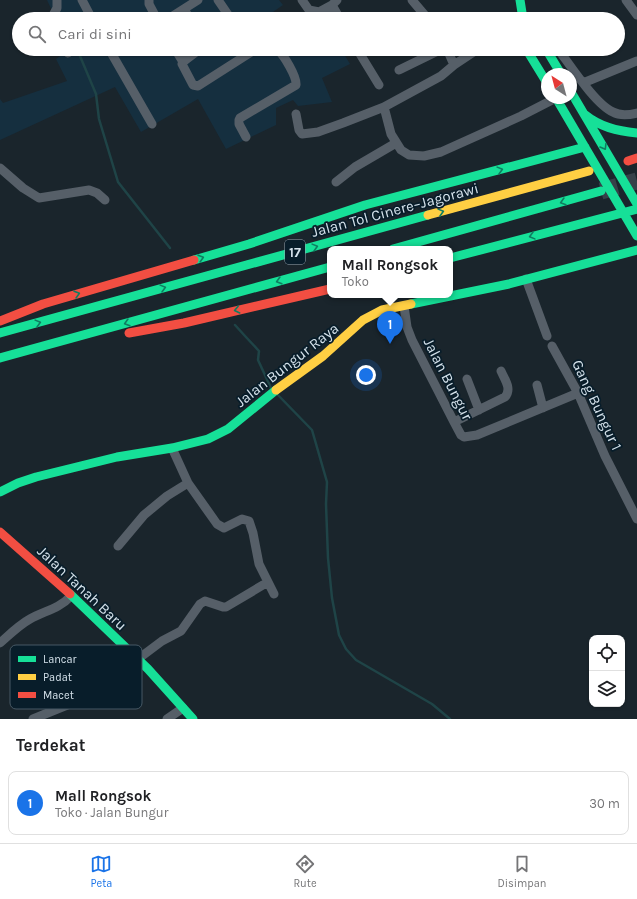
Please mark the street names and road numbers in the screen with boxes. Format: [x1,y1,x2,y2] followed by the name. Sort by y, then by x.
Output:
[309,179,481,241] street label: Jalan Tol Cinere–Jagorawi
[285,240,305,264] road number: 17
[232,319,342,411] street label: Jalan Bungur Raya
[420,335,477,424] street label: Jalan Bungur
[568,357,626,453] street label: Gang Bungur 1
[33,542,131,634] street label: Jalan Tanah Baru

